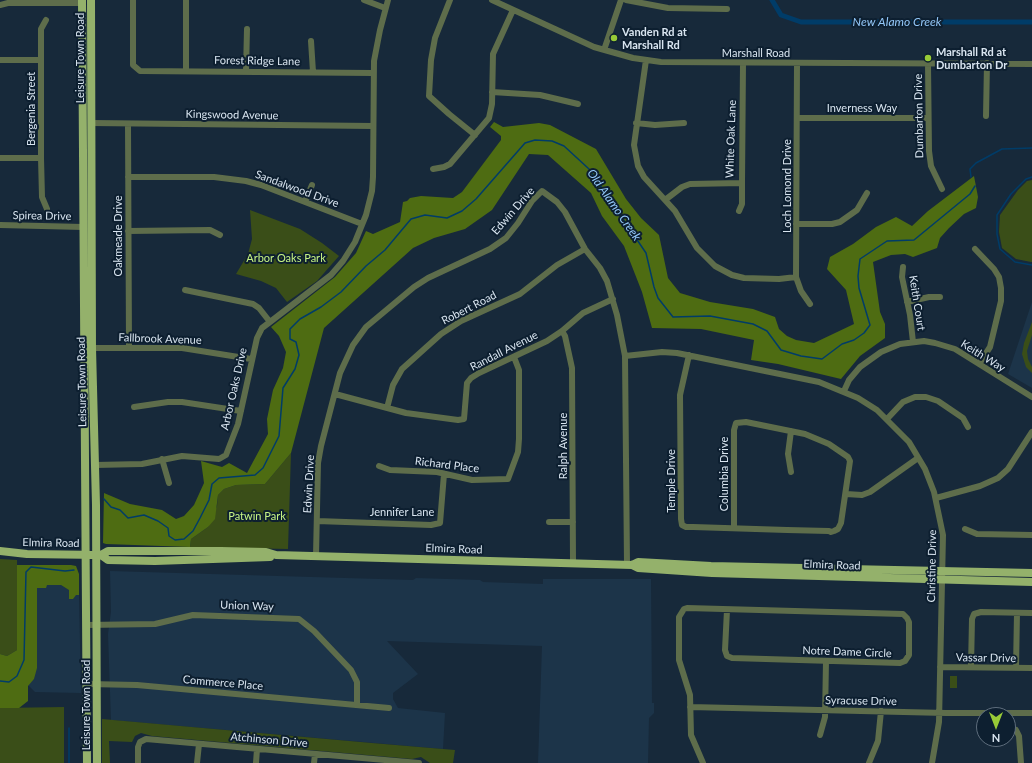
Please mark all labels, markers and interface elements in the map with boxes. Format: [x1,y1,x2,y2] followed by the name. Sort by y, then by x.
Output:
[73,13,87,103] street label: Leisure Town Road
[853,15,941,29] water label: New Alamo Creek
[622,25,687,51] place label: Vanden Rd at Marshall Rd
[609,33,619,43] marker: Vanden Rd at Marshall Rd
[936,45,1007,71] place label: Marshall Rd at Dumbarton Dr
[722,46,790,60] street label: Marshall Road
[923,53,933,63] marker: Marshall Rd at Dumbarton Dr
[214,54,300,68] street label: Forest Ridge Lane
[24,72,38,146] street label: Bergenia Street
[912,74,926,158] street label: Dumbarton Drive
[723,100,739,178] street label: White Oak Lane
[827,101,897,115] street label: Inverness Way
[185,108,279,122] street label: Kingswood Avenue
[780,139,794,233] street label: Loch Lomond Drive
[584,166,644,244] water label: Old Alamo Creek
[253,168,341,210] street label: Sandalwood Drive
[489,185,537,237] street label: Edwin Drive
[111,195,125,277] street label: Oakmeade Drive
[13,209,71,223] street label: Spirea Drive
[246,251,326,265] park label: Arbor Oaks Park
[906,274,928,332] street label: Keith Court
[439,289,499,327] street label: Robert Road
[468,328,540,374] street label: Randall Avenue
[118,331,202,347] street label: Fallbrook Avenue
[75,337,89,427] street label: Leisure Town Road
[958,337,1008,375] street label: Keith Way
[218,347,250,431] street label: Arbor Oaks Drive
[556,413,570,479] street label: Ralph Avenue
[717,437,731,511] street label: Columbia Drive
[664,449,678,513] street label: Temple Drive
[301,454,317,514] street label: Edwin Drive
[414,455,480,475] street label: Richard Place
[370,505,434,519] street label: Jennifer Lane
[228,509,286,523] park label: Patwin Park
[925,530,939,602] street label: Christine Drive
[22,536,80,550] street label: Elmira Road
[425,541,483,557] street label: Elmira Road
[803,557,861,573] street label: Elmira Road
[220,598,274,614] street label: Union Way
[802,644,892,660] street label: Notre Dame Circle
[956,651,1016,665] street label: Vassar Drive
[79,660,93,750] street label: Leisure Town Road
[182,673,264,693] street label: Commerce Place
[825,694,897,708] street label: Syracuse Drive
[976,707,1016,747] north arrow
[230,730,308,750] street label: Atchinson Drive
[992,732,1000,745] text: N

